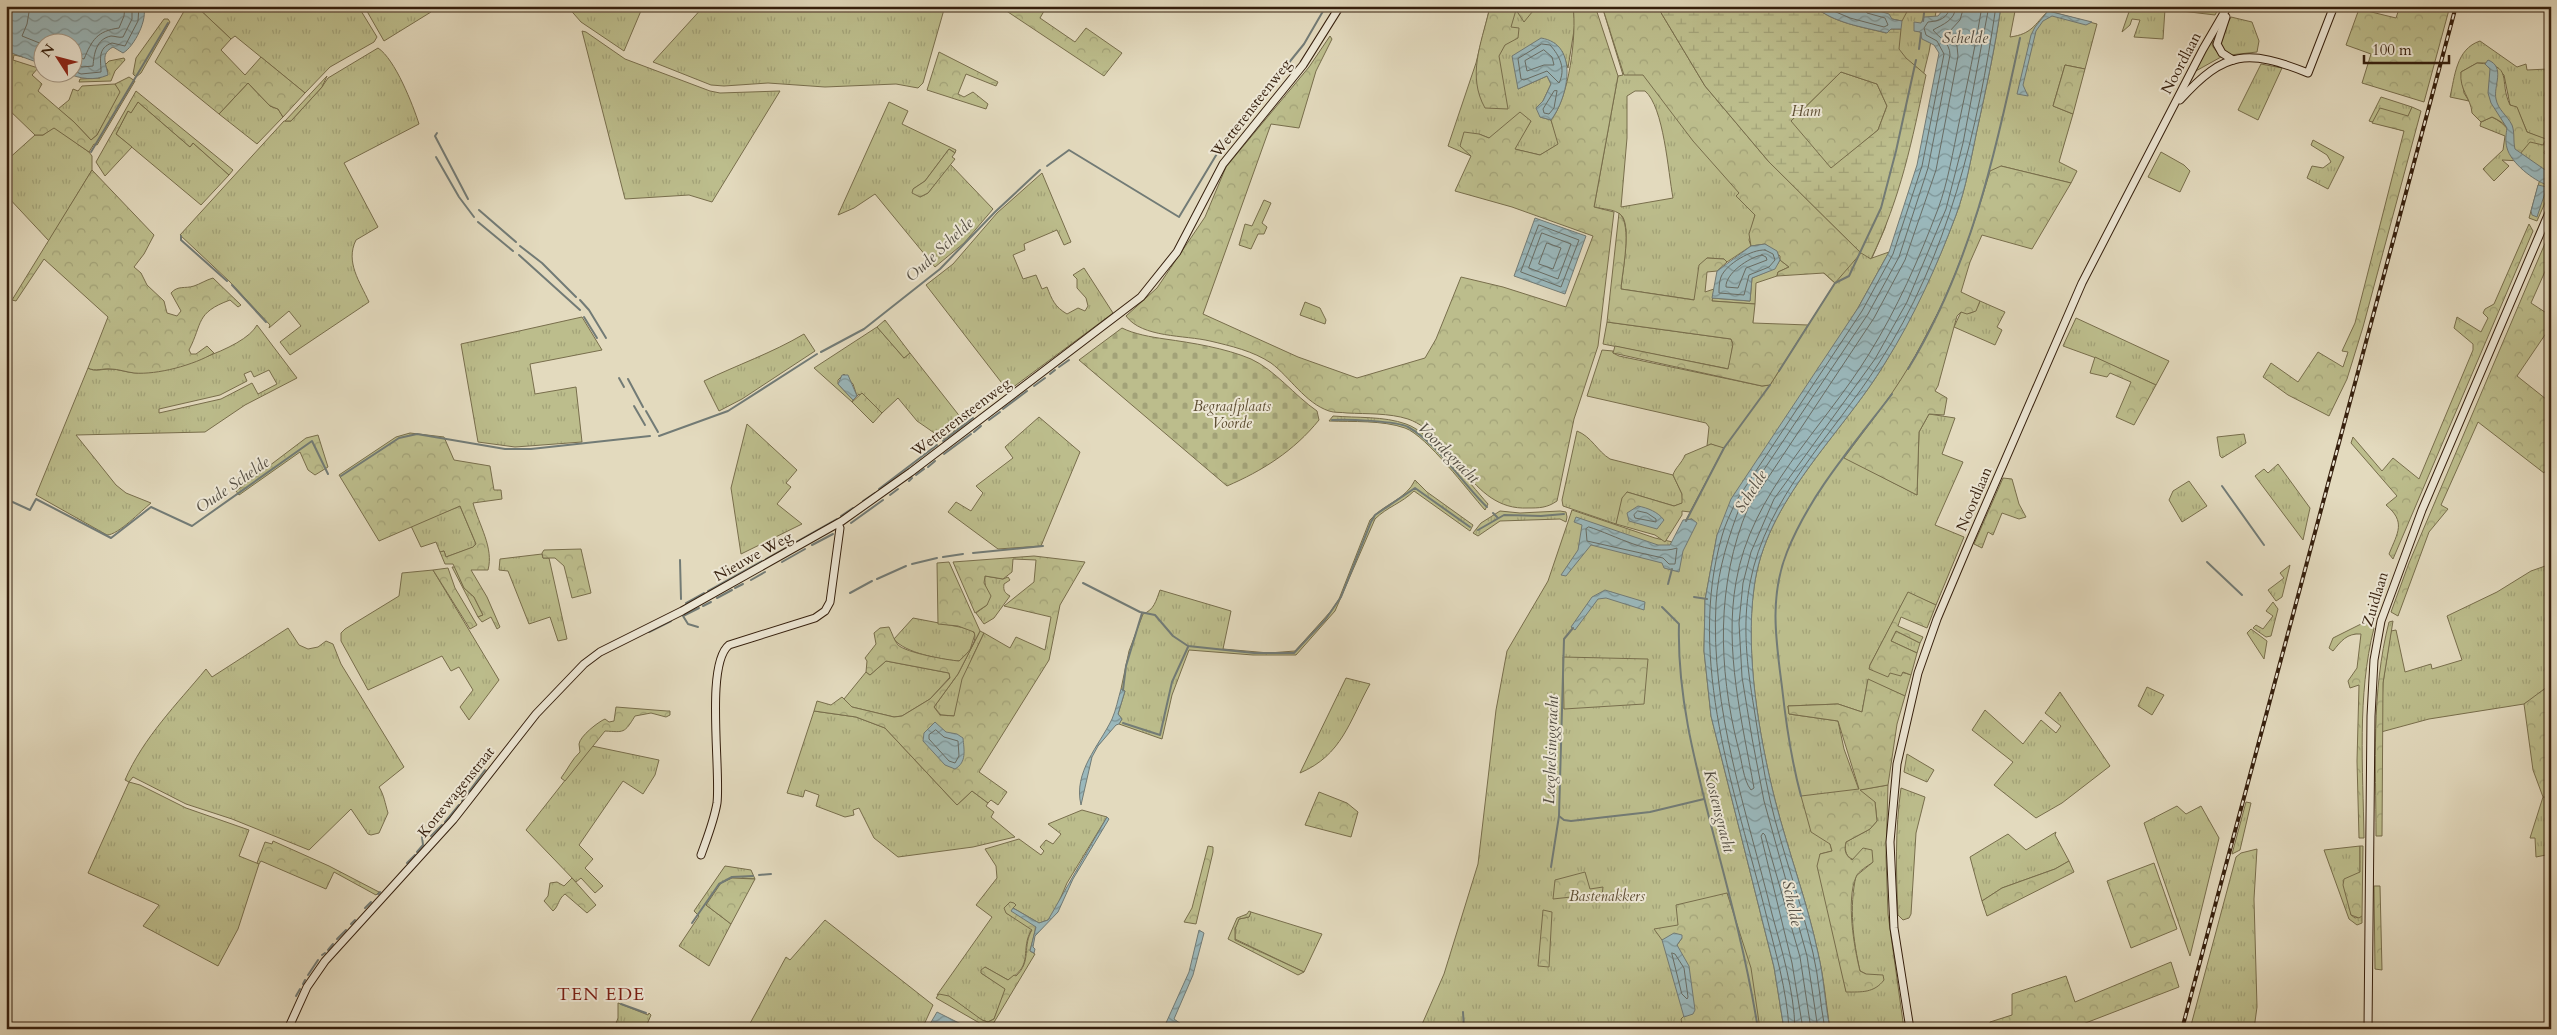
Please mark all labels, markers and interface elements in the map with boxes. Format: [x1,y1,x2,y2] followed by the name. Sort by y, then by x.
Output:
[1942,27,1989,49] water label: Schelde
[2156,28,2206,98] street label: Noordlaan
[32,32,82,82] north arrow
[2364,32,2450,64] scale bar
[37,40,59,61] text: N
[2372,40,2412,60] text: 100 m
[1206,54,1296,162] street label: Wetterensteenweg
[1791,101,1821,121] park label: Ham
[901,212,979,287] water label: Oude Schelde
[906,373,1015,462] street label: Wetterensteenweg
[1193,396,1271,433] park label: Begraafplaats Voorde
[1413,417,1484,489] water label: Voordegracht
[191,451,275,518] water label: Oude Schelde
[1952,463,1997,534] street label: Noordlaan
[1729,465,1773,517] water label: Schelde
[710,526,796,586] street label: Nieuwe Weg
[2357,569,2393,629] street label: Zuidlaan
[1538,695,1564,805] water label: Leeghelsinggracht
[413,742,499,842] street label: Kortewagenstraat
[1698,768,1740,855] water label: Kostensgracht
[1776,878,1808,929] water label: Schelde
[1569,886,1645,906] park label: Bastenakkers
[557,982,645,1007] district label: TEN EDE

